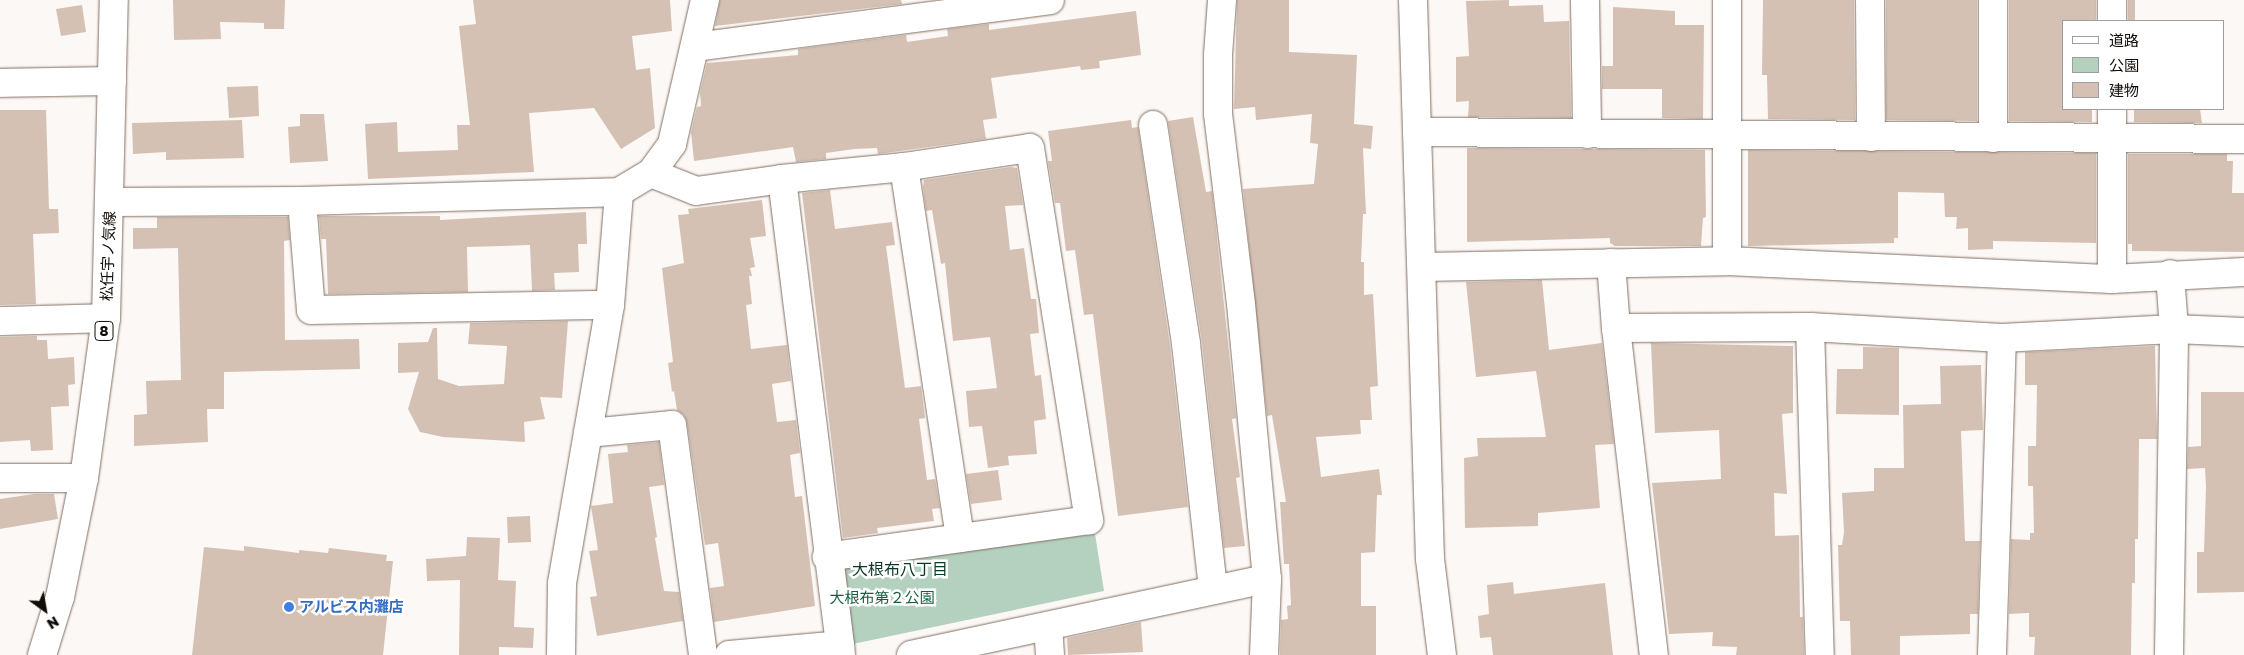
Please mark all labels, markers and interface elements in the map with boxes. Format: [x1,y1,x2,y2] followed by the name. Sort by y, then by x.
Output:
[2062,20,2224,110] legend
[2109,31,2139,49] text: 道路
[2109,56,2139,74] text: 公園
[2109,81,2139,99] text: 建物
[97,211,119,301] street label: 松任宇ノ気線
[94,320,114,342] road number: 8
[852,559,948,579] district label: 大根布八丁目
[20,585,70,635] north arrow
[830,589,934,607] park label: 大根布第２公園
[299,598,404,616] place label: アルビス内灘店
[283,601,295,613] marker: アルビス内灘店
[44,613,62,633] text: N

